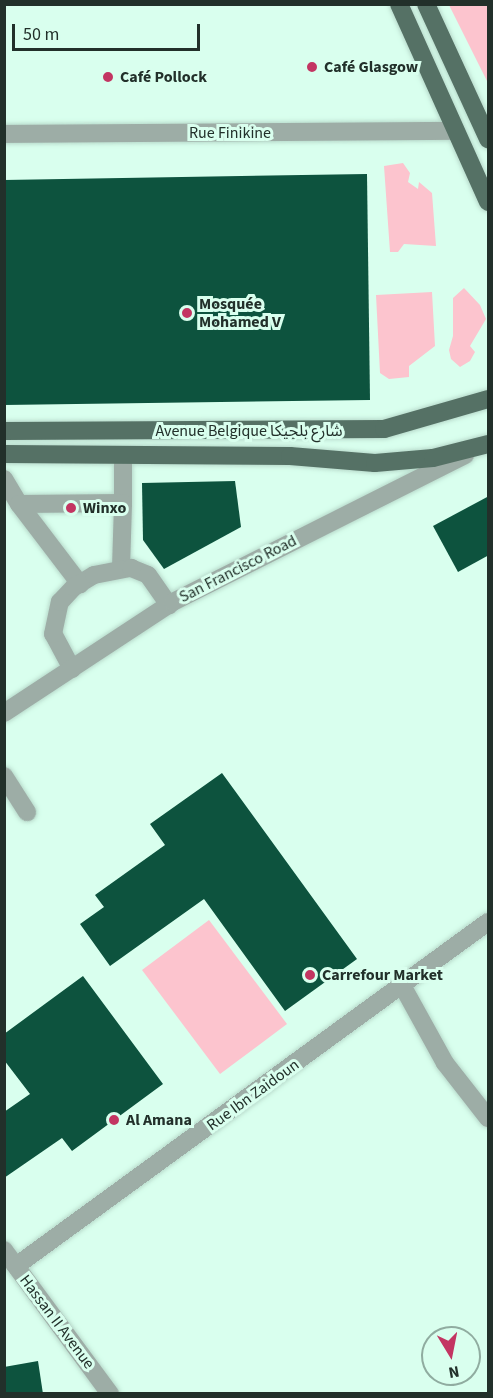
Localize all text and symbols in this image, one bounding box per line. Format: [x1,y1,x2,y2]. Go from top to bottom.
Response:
scale bar [15,12,202,50]
text: 50 m [23,22,59,47]
place label: Café Glasgow [324,57,418,77]
marker: Café Glasgow [305,60,319,74]
place label: Café Pollock [120,67,207,87]
marker: Café Pollock [101,70,115,84]
street label: Rue Finikine [189,123,271,143]
place label: Mosquée Mohamed V [199,294,281,332]
marker: Mosquée Mohamed V [180,306,194,320]
street label: Avenue Belgique شارع بلجيكا [155,421,343,441]
place label: Winxo [83,498,126,518]
marker: Winxo [64,501,78,515]
street label: San Francisco Road [176,531,300,607]
place label: Carrefour Market [322,965,443,985]
marker: Carrefour Market [303,968,317,982]
street label: Rue Ibn Zaidoun [203,1055,303,1135]
place label: Al Amana [126,1110,192,1130]
marker: Al Amana [107,1113,121,1127]
street label: Hassan II Avenue [15,1271,99,1373]
north arrow [421,1326,481,1386]
text: N [447,1360,461,1384]

